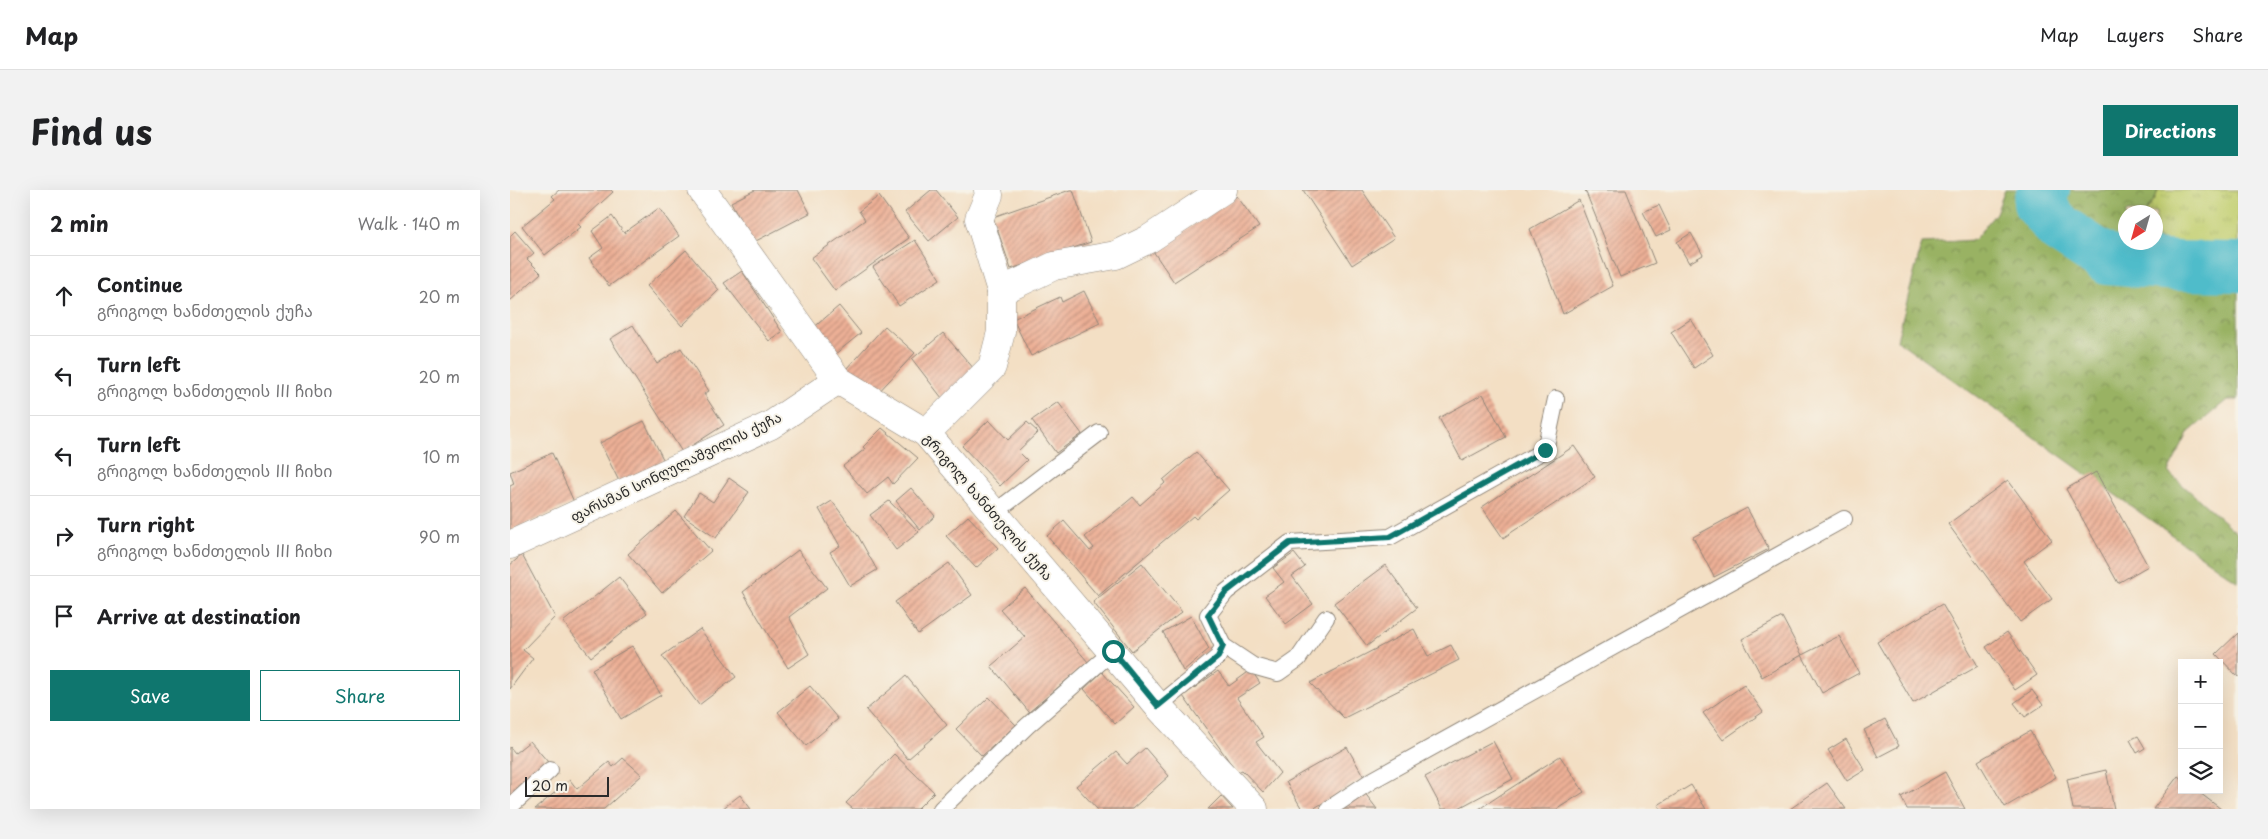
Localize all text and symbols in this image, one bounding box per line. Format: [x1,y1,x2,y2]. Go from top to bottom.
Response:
text: Map [25,17,78,53]
text: Map [2040,21,2079,48]
text: Layers [2107,21,2164,48]
text: Share [2192,21,2243,48]
text: Find us [30,104,152,157]
button: Directions [2103,105,2238,156]
north arrow [2118,205,2163,250]
text: 2 min [50,207,109,239]
text: Walk · 140 m [358,211,460,235]
text: Continue [97,270,183,298]
icon: ahead [50,282,78,310]
text: 20 m [419,284,460,308]
text: გრიგოლ ხანძთელის ქუჩა [97,298,313,322]
text: Turn left [97,350,181,378]
icon: left [50,362,78,390]
text: 20 m [419,364,460,388]
text: გრიგოლ ხანძთელის III ჩიხი [97,378,332,402]
street label: ფარსმან სონღულაშვილის ქუჩა [567,406,785,527]
street label: გრიგოლ ხანძთელის ქუჩა [919,429,1058,585]
text: Turn left [97,430,181,458]
route end [1534,439,1557,462]
icon: left [50,442,78,470]
text: 10 m [423,444,460,468]
text: გრიგოლ ხანძთელის III ჩიხი [97,458,332,482]
text: Turn right [97,510,195,538]
icon: right [50,522,78,550]
text: 90 m [419,524,460,548]
text: გრიგოლ ხანძთელის III ჩიხი [97,538,332,562]
icon: arrive [50,602,78,630]
text: Arrive at destination [97,602,301,630]
route start [1102,640,1125,663]
map controls [2178,659,2223,794]
button: + [2178,659,2223,704]
button: Save [50,670,250,721]
button: Share [260,670,460,721]
button: − [2178,704,2223,749]
button: layers [2178,749,2223,794]
scale bar [525,774,609,797]
text: 20 m [532,775,568,796]

